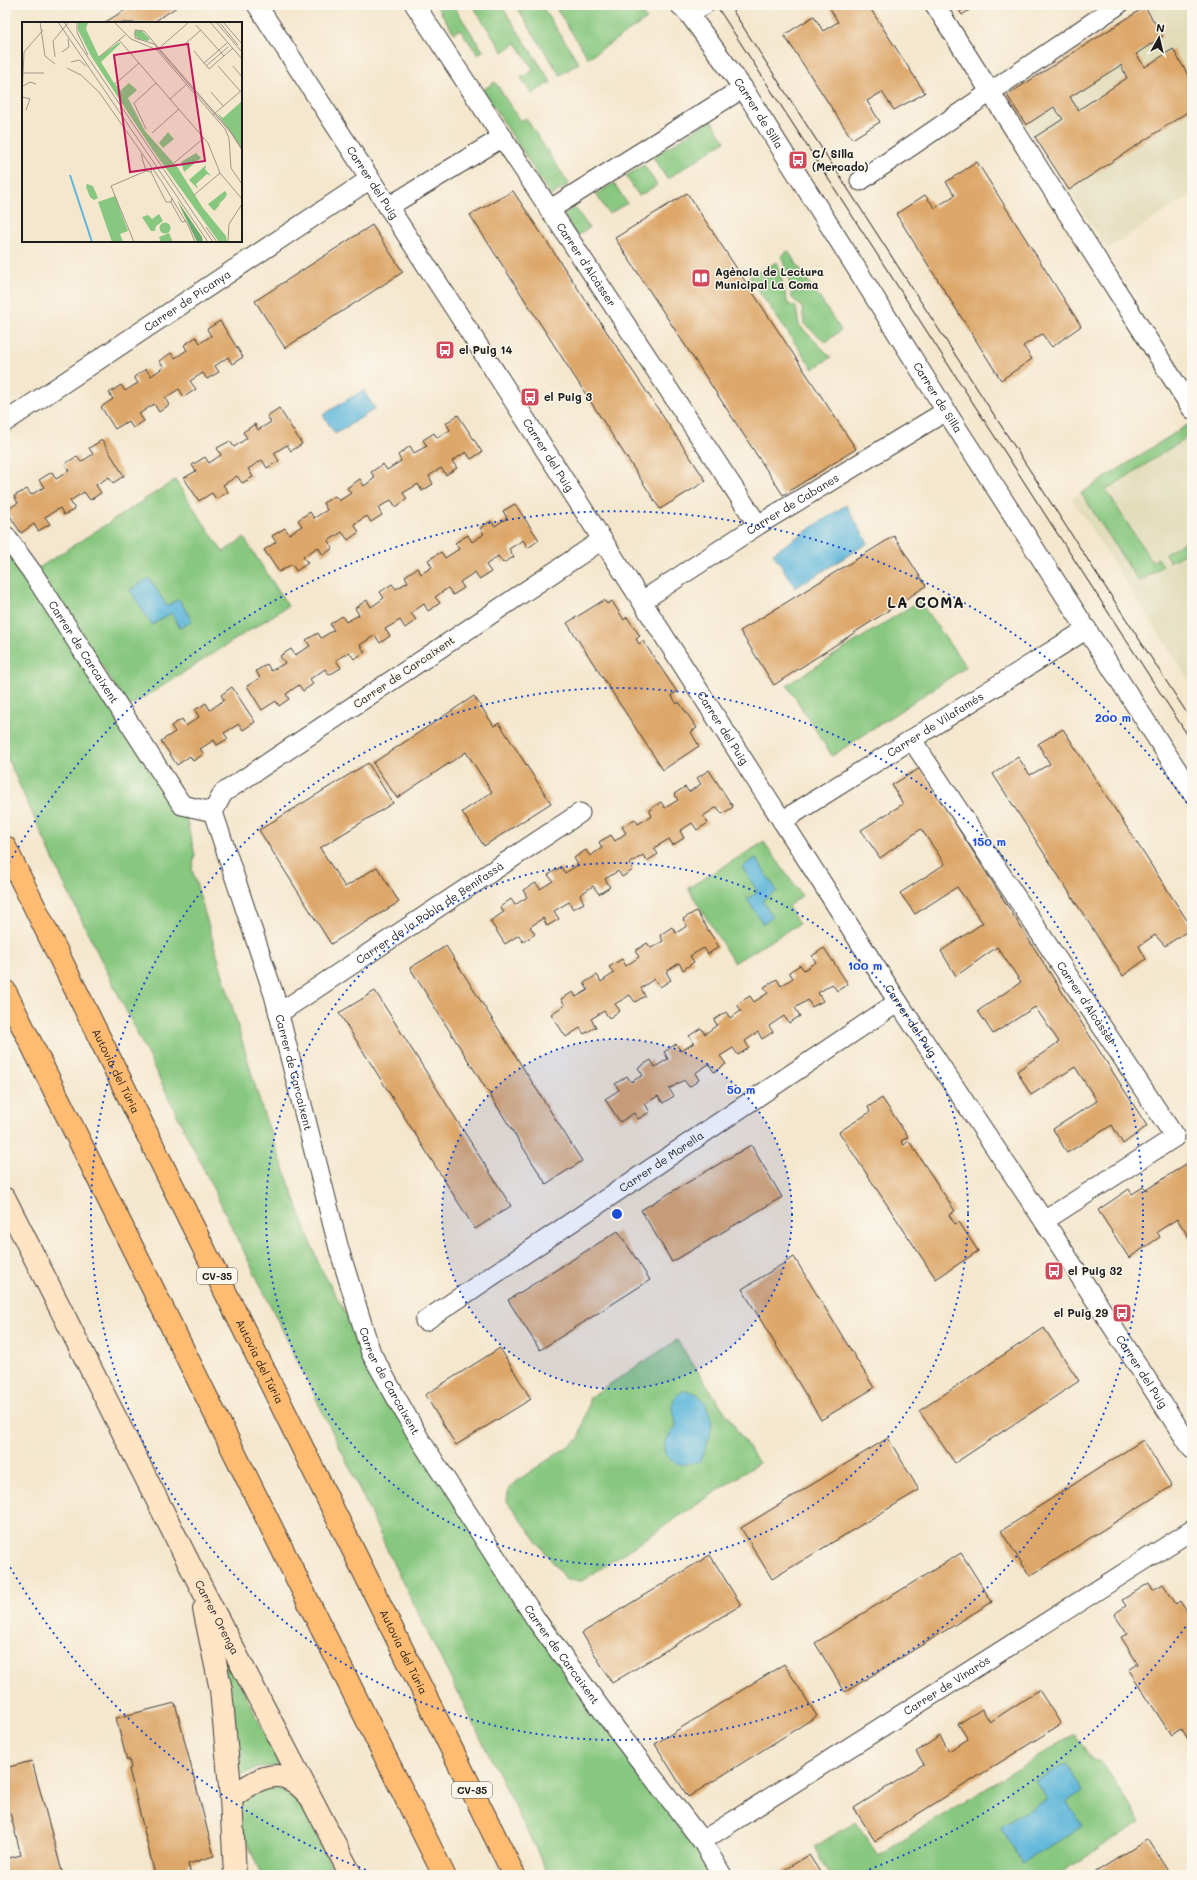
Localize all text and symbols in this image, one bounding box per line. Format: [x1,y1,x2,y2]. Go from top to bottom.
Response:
north arrow [1139,18,1179,58]
text: N [1155,20,1166,36]
inset map [22,22,242,242]
street label: Carrer de Silla [731,75,787,151]
street label: Carrer del Puig [344,143,402,222]
place label: C/ Silla (Mercado) [812,146,868,174]
bus stop icon: C/ Silla (Mercado) [787,149,809,171]
street label: Carrer d'Alcàsser [553,219,620,309]
place label: Agència de Lectura Municipal La Coma [715,264,824,292]
street label: Carrer de Picanya [141,266,233,334]
library icon: Agència de Lectura Municipal La Coma [690,267,712,289]
bus stop icon: el Puig 14 [434,339,456,361]
place label: el Puig 14 [459,342,512,357]
street label: Carrer de Silla [910,359,966,436]
bus stop icon: el Puig 3 [519,386,541,408]
place label: el Puig 3 [544,389,593,404]
street label: Carrer del Puig [520,415,578,494]
street label: Carrer de Cabanes [743,470,841,538]
district label: LA COMA [887,592,965,612]
street label: Carrer de Carcaixent [45,598,123,706]
street label: Carrer de Carcaixent [350,632,457,711]
street label: Carrer del Puig [694,688,752,767]
street label: Carrer de Vilafamés [884,688,986,760]
text: 200 m [1095,709,1131,725]
text: 150 m [972,833,1006,849]
street label: Carrer de la Pobla de Benifassà [353,858,507,967]
text: 100 m [848,957,882,973]
street label: Carrer d'Alcàsser [1054,958,1120,1048]
street label: Carrer del Puig [882,981,941,1060]
street label: Carrer de Carcaixent [272,1013,316,1132]
street label: Autovia del Túria [89,1026,144,1116]
text: 50 m [727,1081,755,1097]
street label: Carrer de Morella [616,1127,706,1195]
centre of rings [610,1207,624,1221]
bus stop icon: el Puig 32 [1043,1260,1065,1282]
place label: el Puig 32 [1068,1263,1122,1278]
road number: CV-35 [197,1268,237,1284]
bus stop icon: el Puig 29 [1111,1302,1133,1324]
place label: el Puig 29 [1054,1305,1108,1320]
street label: Autovia del Túria [233,1316,287,1406]
street label: Carrer de Carcaixent [356,1325,424,1437]
street label: Carrer del Puig [1113,1332,1171,1411]
street label: Carrer Orenga [192,1577,243,1657]
street label: Carrer de Carcaixent [521,1601,603,1707]
street label: Autovia del Túria [377,1607,431,1697]
street label: Carrer de Vinaròs [900,1652,993,1718]
road number: CV-35 [452,1782,492,1798]

